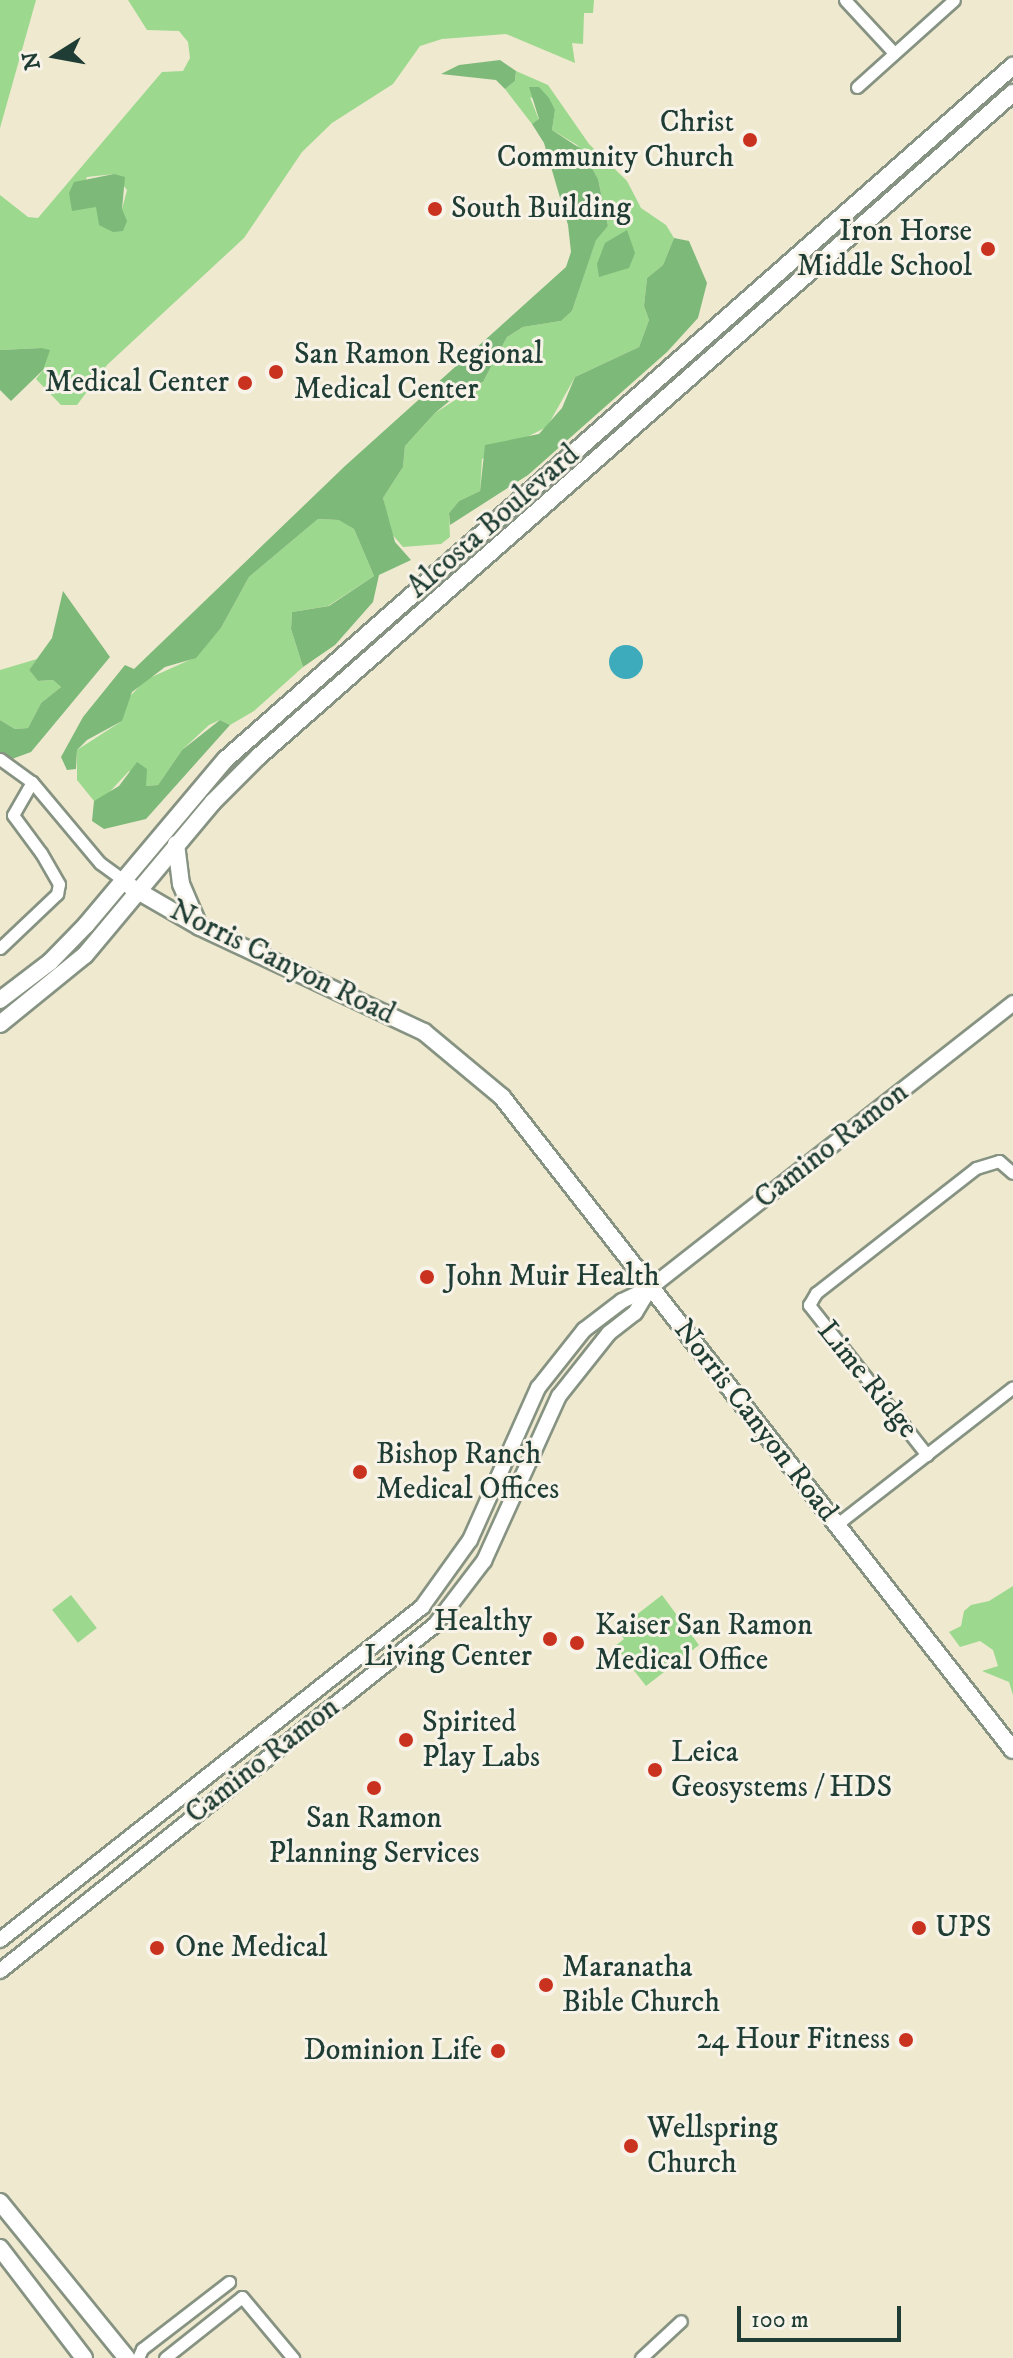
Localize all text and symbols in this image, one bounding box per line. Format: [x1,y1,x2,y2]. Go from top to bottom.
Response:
north arrow [16,16,96,96]
text: N [17,49,47,72]
place label: Christ Community Church [497,105,734,176]
marker: Christ Community Church [741,131,759,149]
place label: South Building [451,191,631,227]
marker: South Building [426,200,444,218]
place label: Iron Horse Middle School [797,214,972,284]
marker: Iron Horse Middle School [979,240,997,258]
place label: San Ramon Regional Medical Center [294,337,543,408]
marker: San Ramon Regional Medical Center [265,361,287,383]
place label: Medical Center [45,365,229,401]
marker: Medical Center [236,374,254,392]
street label: Alcosta Boulevard [401,438,587,606]
street label: Norris Canyon Road [164,893,400,1033]
street label: Camino Ramon [748,1075,916,1217]
place label: John Muir Health [445,1259,660,1295]
marker: John Muir Health [416,1266,438,1288]
street label: Norris Canyon Road [665,1313,845,1529]
street label: Lime Ridge [809,1314,925,1446]
place label: Bishop Ranch Medical Offices [376,1437,559,1508]
marker: Bishop Ranch Medical Offices [351,1463,369,1481]
place label: Healthy Living Center [364,1604,532,1674]
place label: Kaiser San Ramon Medical Office [595,1608,813,1678]
marker: Healthy Living Center [539,1628,561,1650]
marker: Kaiser San Ramon Medical Office [566,1632,588,1654]
street label: Camino Ramon [179,1690,347,1832]
place label: Spirited Play Labs [422,1705,540,1776]
marker: Spirited Play Labs [397,1731,415,1749]
place label: Leica Geosystems / HDS [671,1735,892,1806]
marker: Leica Geosystems / HDS [646,1761,664,1779]
marker: San Ramon Planning Services [365,1779,383,1797]
place label: San Ramon Planning Services [269,1801,479,1872]
place label: UPS [935,1910,991,1946]
marker: UPS [910,1919,928,1937]
place label: One Medical [175,1930,327,1966]
marker: One Medical [146,1937,168,1959]
place label: Maranatha Bible Church [562,1950,720,2020]
marker: Maranatha Bible Church [537,1976,555,1994]
place label: 24 Hour Fitness [697,2022,890,2058]
marker: 24 Hour Fitness [897,2031,915,2049]
place label: Dominion Life [303,2033,482,2069]
marker: Dominion Life [489,2042,507,2060]
place label: Wellspring Church [647,2111,778,2182]
marker: Wellspring Church [622,2137,640,2155]
scale bar [741,2290,905,2340]
text: 100 m [751,2305,809,2335]

